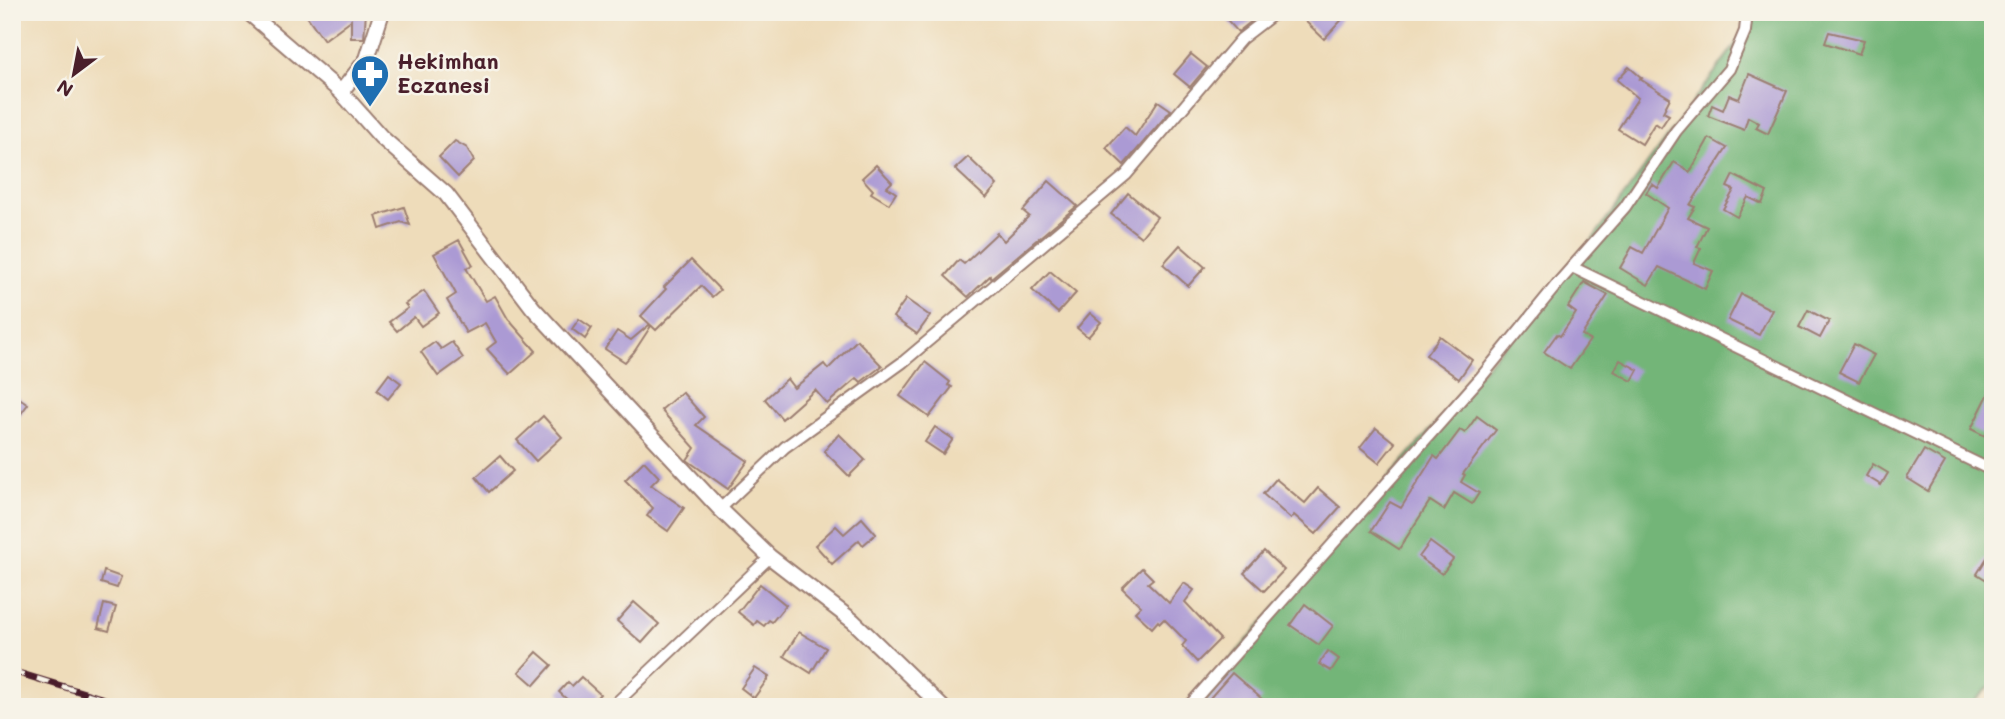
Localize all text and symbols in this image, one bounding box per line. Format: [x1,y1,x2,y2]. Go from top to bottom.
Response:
north arrow [38,38,108,108]
place label: Hekimhan Eczanesi [397,47,499,98]
pharmacy icon: Hekimhan Eczanesi [349,53,391,108]
text: N [52,74,77,103]

